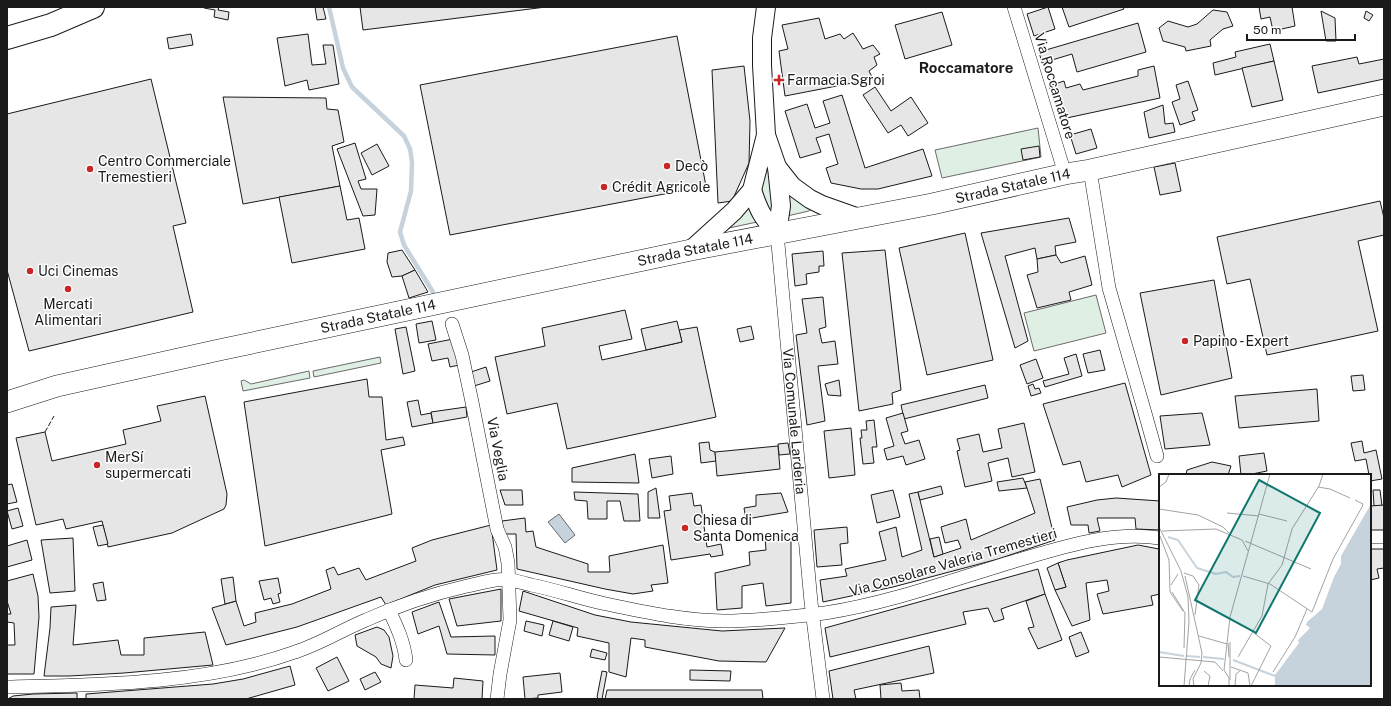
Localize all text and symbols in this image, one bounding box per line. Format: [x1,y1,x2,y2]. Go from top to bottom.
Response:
scale bar [1247,16,1355,42]
text: 50 m [1253,23,1281,37]
street label: Via Roccamatore [1031,31,1079,141]
district label: Roccamatore [919,59,1013,76]
place label: Farmacia Sgroi [787,72,885,88]
marker: Farmacia Sgroi [774,75,784,85]
place label: Centro Commerciale Tremestieri [98,153,231,185]
place label: Decò [675,158,708,174]
marker: Decò [662,161,672,171]
marker: Centro Commerciale Tremestieri [85,164,95,174]
street label: Strada Statale 114 [954,165,1072,207]
place label: Crédit Agricole [612,179,710,195]
marker: Crédit Agricole [599,182,609,192]
street label: Strada Statale 114 [636,230,754,269]
place label: Uci Cinemas [38,263,118,279]
marker: Uci Cinemas [25,266,35,276]
marker: Mercati Alimentari [63,284,73,294]
place label: Mercati Alimentari [34,296,102,328]
street label: Strada Statale 114 [319,296,437,336]
place label: Papino - Expert [1193,333,1289,349]
marker: Papino - Expert [1180,336,1190,346]
street label: Via Comunale Larderia [780,347,809,495]
street label: Via Veglia [484,416,512,482]
place label: MerSí supermercati [105,449,191,481]
marker: MerSí supermercati [92,460,102,470]
inset map [1159,474,1371,686]
place label: Chiesa di Santa Domenica [693,512,799,544]
marker: Chiesa di Santa Domenica [680,523,690,533]
street label: Via Consolare Valeria Tremestieri [847,525,1059,599]

